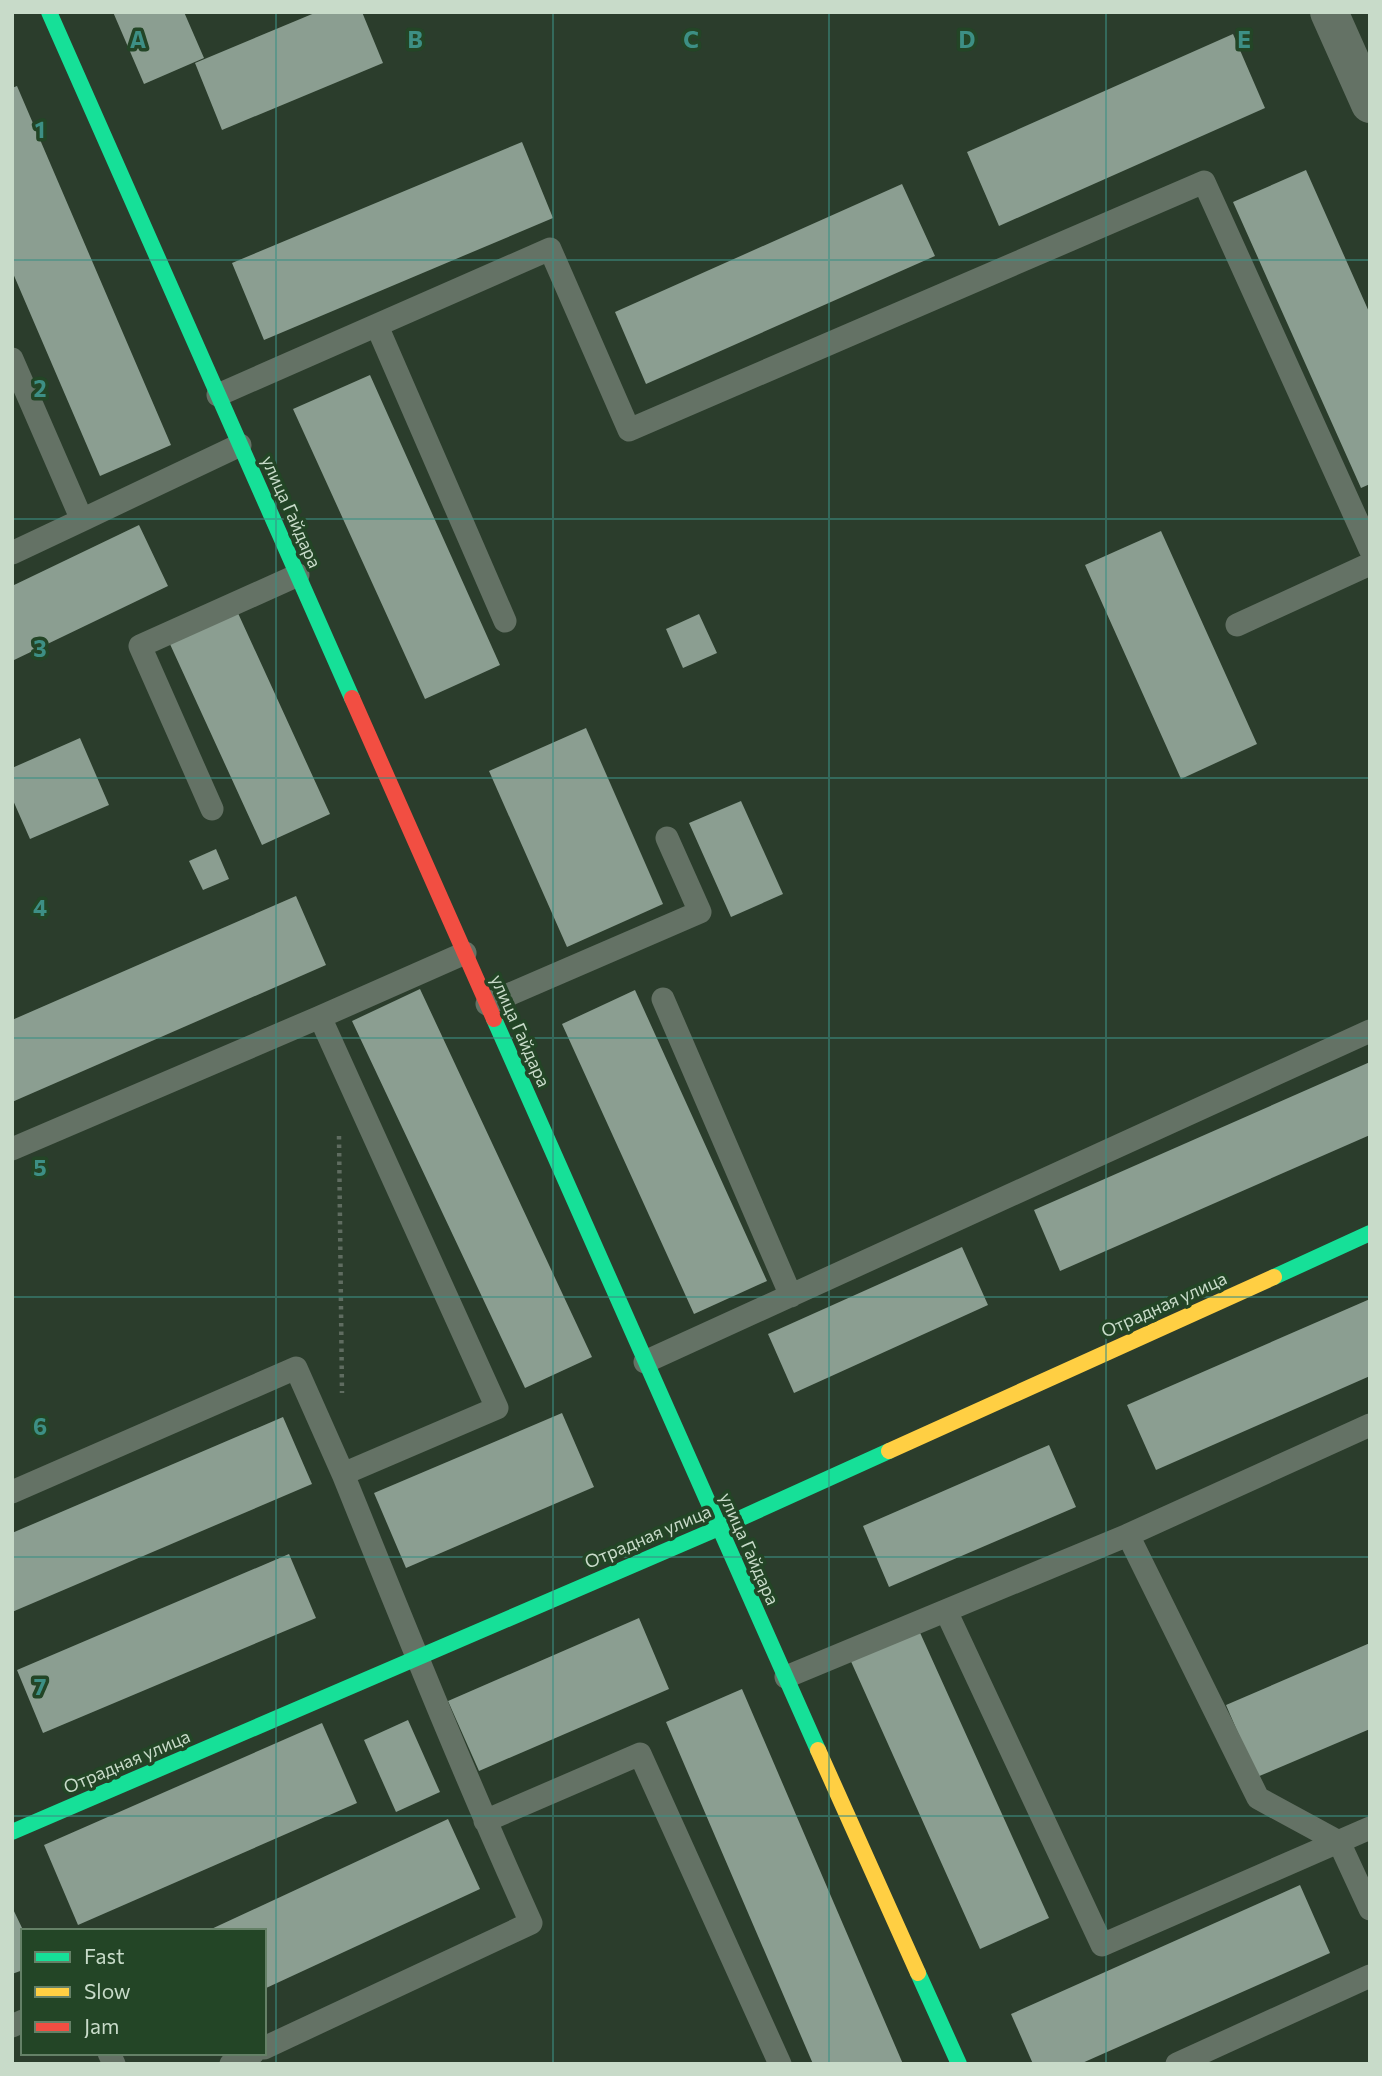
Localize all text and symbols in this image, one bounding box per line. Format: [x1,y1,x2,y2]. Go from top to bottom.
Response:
text: A [130,25,147,53]
text: B [407,25,423,53]
text: C [683,25,699,53]
text: D [959,25,976,53]
text: E [1237,25,1251,53]
text: 1 [35,115,45,143]
text: 2 [33,374,47,402]
street label: улица Гайдара [257,452,327,571]
text: 3 [33,634,47,662]
text: 4 [33,893,47,921]
street label: улица Гайдара [486,971,556,1090]
text: 5 [33,1153,47,1181]
street label: Отрадная улица [1097,1267,1230,1342]
text: 6 [33,1412,47,1440]
street label: улица Гайдара [715,1489,785,1608]
street label: Отрадная улица [581,1500,714,1573]
text: 7 [34,1672,46,1700]
street label: Отрадная улица [60,1725,193,1798]
legend [21,1929,266,2055]
text: Fast [84,1943,125,1968]
text: Slow [84,1978,131,2003]
text: Jam [84,2013,119,2038]

